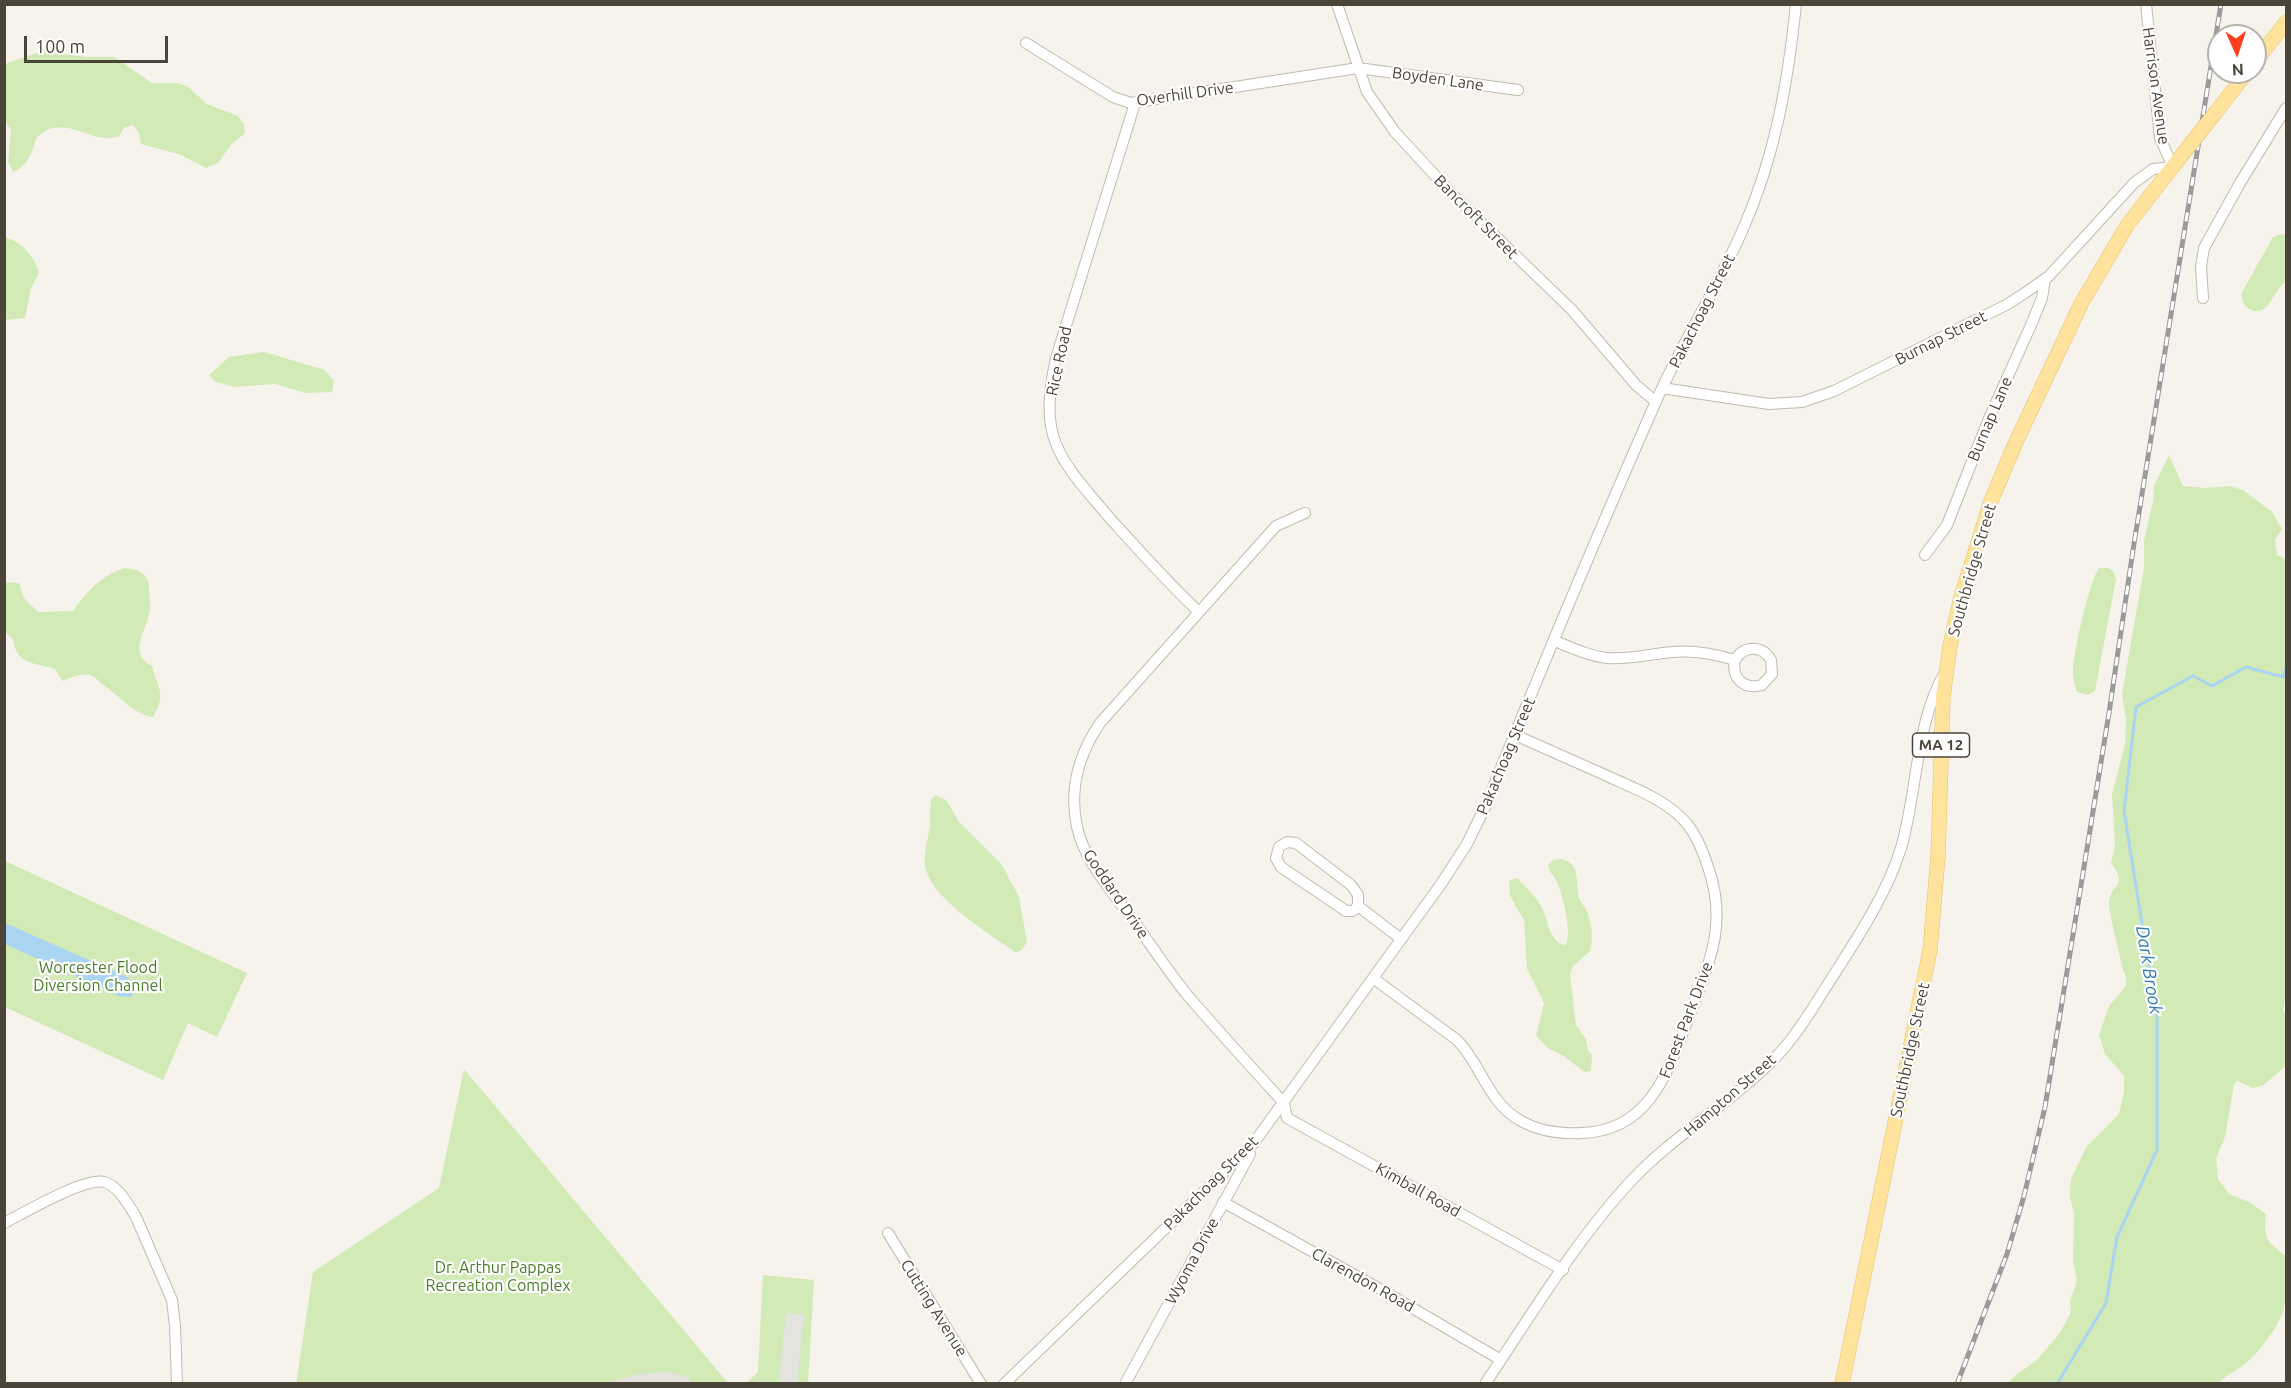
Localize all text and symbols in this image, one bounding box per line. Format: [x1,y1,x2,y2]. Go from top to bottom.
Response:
scale bar [27,24,171,62]
north arrow [2207,24,2267,84]
street label: Harrison Avenue [2138,26,2174,146]
text: 100 m [35,36,85,56]
text: N [2231,61,2244,79]
street label: Boyden Lane [1391,63,1485,95]
street label: Overhill Drive [1135,78,1235,110]
street label: Bancroft Street [1430,171,1522,263]
street label: Pakachoag Street [1665,251,1739,371]
street label: Burnap Street [1892,307,1990,369]
street label: Rice Road [1042,324,1076,398]
street label: Burnap Lane [1964,374,2016,464]
street label: Southbridge Street [1944,501,2000,639]
street label: Pakachoag Street [1473,694,1539,818]
road number: MA 12 [1912,733,1970,757]
street label: Goddard Drive [1079,846,1153,942]
water label: Dark Brook [2131,924,2167,1016]
park label: Worcester Flood Diversion Channel [33,958,163,996]
street label: Forest Park Drive [1655,959,1717,1081]
street label: Southbridge Street [1886,981,1934,1119]
street label: Hampton Street [1680,1050,1780,1140]
street label: Pakachoag Street [1160,1132,1262,1234]
street label: Kimball Road [1372,1159,1464,1221]
street label: Wyoma Drive [1161,1214,1223,1308]
street label: Clarendon Road [1308,1244,1418,1316]
street label: Cutting Avenue [896,1256,972,1360]
park label: Dr. Arthur Pappas Recreation Complex [425,1258,571,1296]

